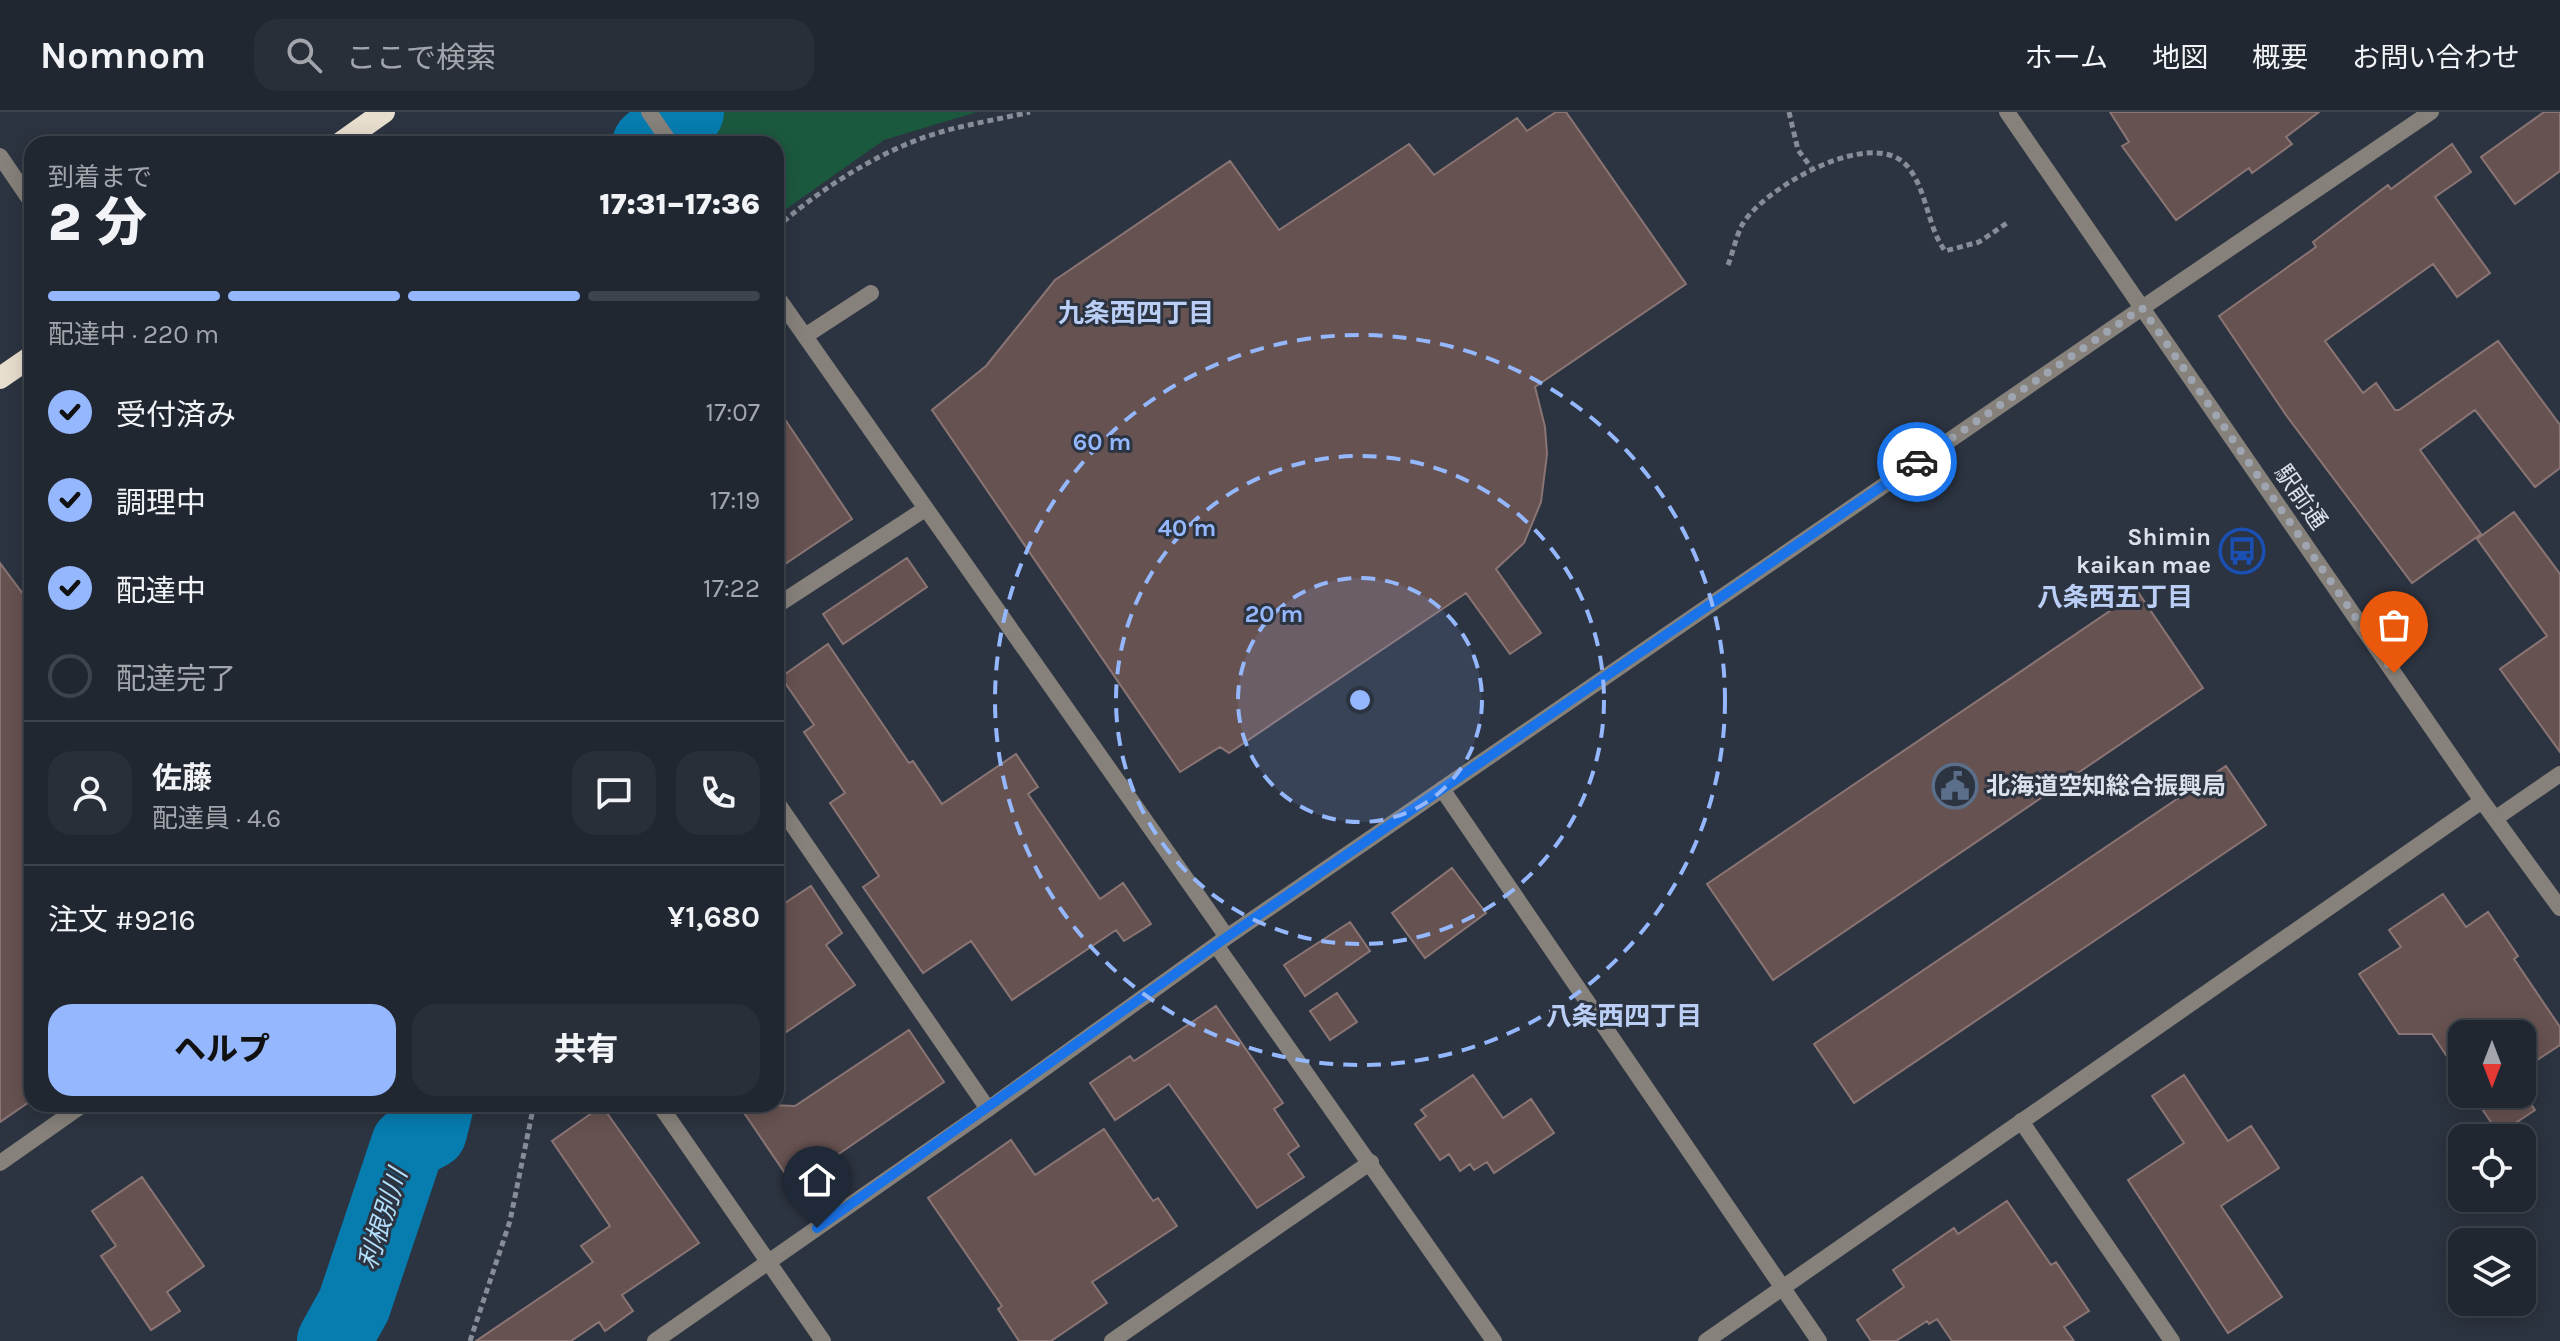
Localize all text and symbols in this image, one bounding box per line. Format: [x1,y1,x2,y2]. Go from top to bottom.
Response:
search box [254,19,814,91]
text: Nomnom [40,33,206,78]
icon: search [282,33,326,77]
text: ここで検索 [346,40,496,76]
text: ホーム [2025,41,2108,74]
text: 地図 [2152,41,2208,74]
text: 概要 [2252,41,2308,74]
text: お問い合わせ [2352,41,2520,74]
text: 到着まで [48,162,152,193]
text: 17:31–17:36 [599,186,760,222]
text: 2 分 [48,192,147,253]
district label: 九条西四丁目 [1058,298,1214,329]
text: 配達中 · 220 m [48,319,219,350]
icon: check [48,390,92,434]
text: 受付済み [116,397,236,433]
text: 17:07 [706,397,760,428]
courier [1877,422,1957,502]
text: 60 m [1073,428,1131,456]
icon: car [1895,440,1939,484]
street label: 駅前通 [2269,459,2333,535]
icon: check [48,478,92,522]
text: 調理中 [116,485,206,521]
text: 17:19 [710,485,760,516]
text: 40 m [1158,514,1216,542]
place label: Shimin kaikan mae [2076,523,2211,579]
bus stop icon: Shimin kaikan mae [2218,527,2266,575]
icon: check [48,566,92,610]
text: 配達中 [116,573,206,609]
text: 17:22 [703,573,760,604]
district label: 八条西五丁目 [2037,582,2193,613]
pin [2360,591,2428,673]
text: 20 m [1245,600,1303,628]
icon: bag [2372,603,2416,647]
text: 配達完了 [116,661,236,697]
centre of rings [1346,686,1374,714]
button: person [48,751,132,835]
button: chat [572,751,656,835]
button: phone [676,751,760,835]
text: 佐藤 [152,760,212,796]
public building icon: 北海道空知総合振興局 [1931,762,1979,810]
place label: 北海道空知総合振興局 [1986,772,2226,800]
text: 配達員 · 4.6 [152,803,281,834]
text: ¥1,680 [668,899,760,935]
text: 注文 #9216 [48,902,196,938]
district label: 八条西四丁目 [1546,1001,1702,1032]
button: ヘルプ [48,1004,396,1096]
button: 共有 [412,1004,760,1096]
north arrow [2448,1020,2536,1108]
map controls [2448,1020,2536,1316]
button: locate [2448,1124,2536,1212]
pin [783,1146,851,1228]
icon: home [795,1158,839,1202]
water label: 利根別川 [352,1162,415,1273]
button: layers [2448,1228,2536,1316]

